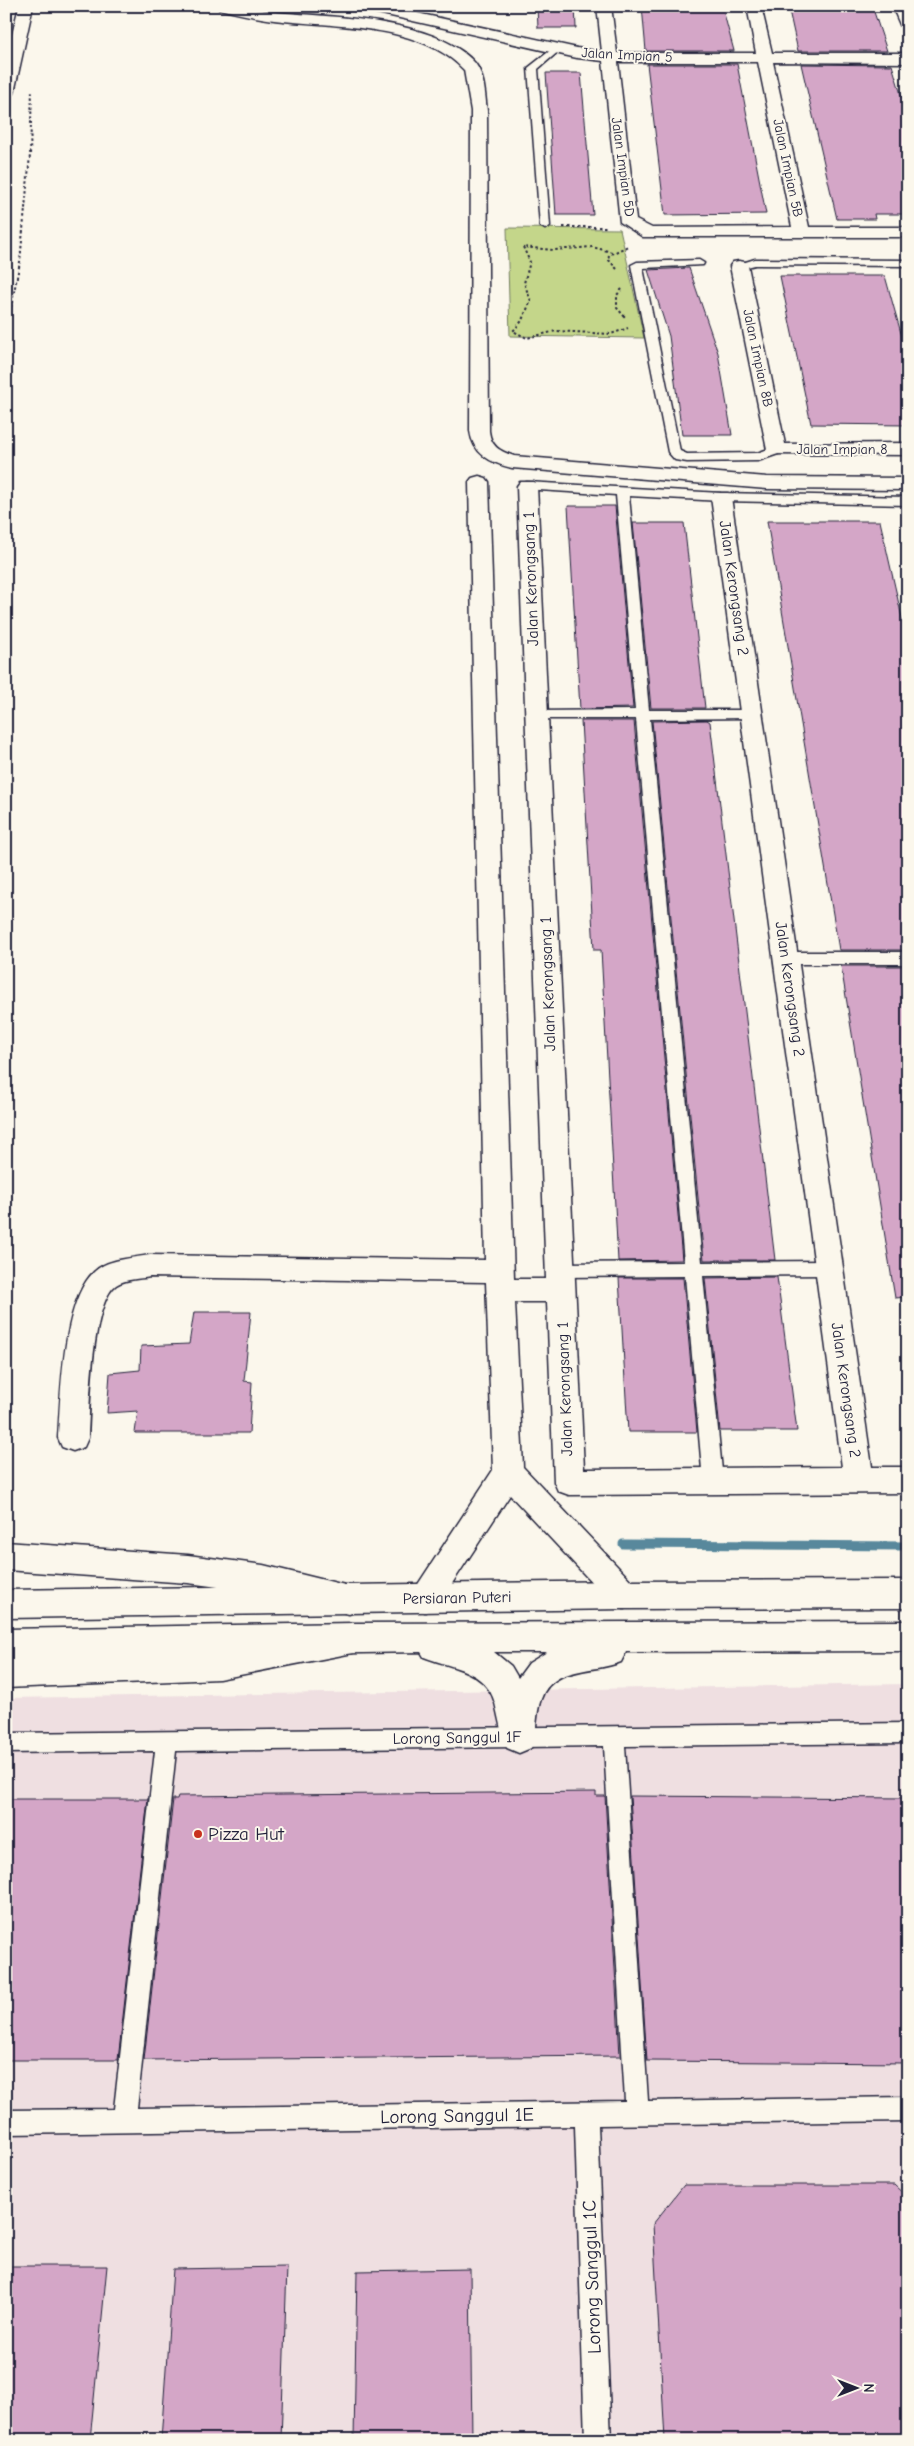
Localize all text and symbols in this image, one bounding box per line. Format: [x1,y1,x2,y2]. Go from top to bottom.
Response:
street label: Jalan Impian 5 [581,44,673,66]
street label: Jalan Impian 5D [608,116,638,218]
street label: Jalan Impian 5B [769,117,807,219]
street label: Jalan Impian 8B [739,308,777,409]
street label: Jalan Impian 8 [797,441,887,458]
street label: Jalan Kerongsang 1 [520,512,542,646]
street label: Jalan Kerongsang 2 [716,519,752,657]
street label: Jalan Kerongsang 1 [537,917,559,1051]
street label: Jalan Kerongsang 2 [772,920,808,1058]
street label: Jalan Kerongsang 2 [828,1321,864,1459]
street label: Jalan Kerongsang 1 [554,1322,576,1456]
street label: Persiaran Puteri [402,1588,512,1608]
street label: Lorong Sanggul 1F [392,1728,522,1748]
place label: Pizza Hut [208,1823,285,1845]
marker: Pizza Hut [192,1828,204,1840]
street label: Lorong Sanggul 1E [380,2104,534,2128]
street label: Lorong Sanggul 1C [578,2199,606,2354]
north arrow [832,2364,882,2414]
text: N [860,2383,877,2393]

